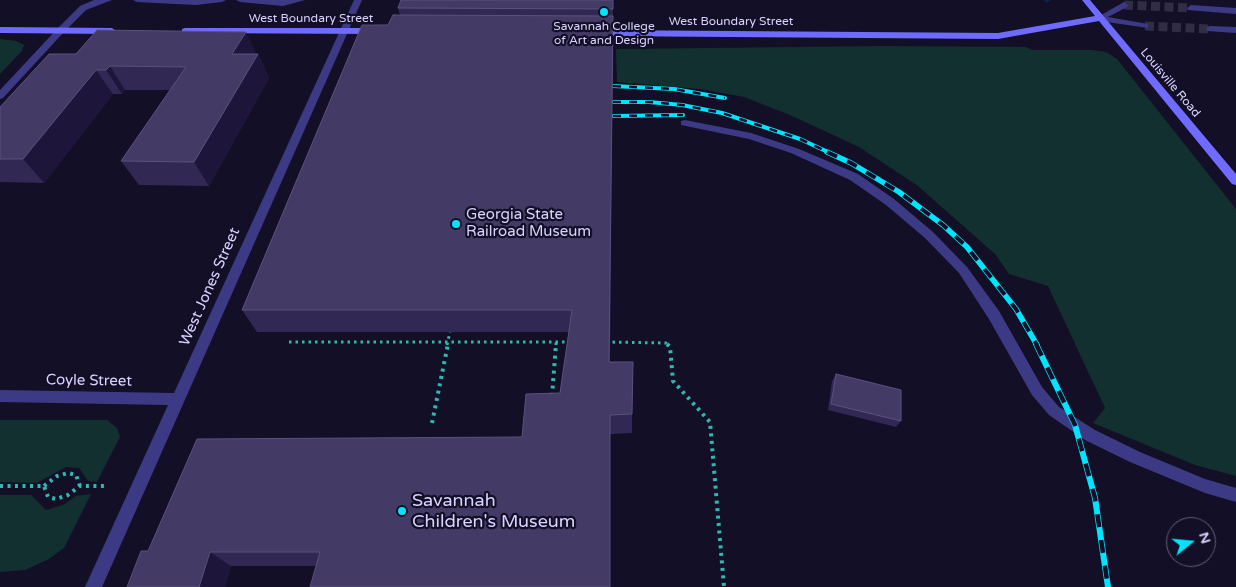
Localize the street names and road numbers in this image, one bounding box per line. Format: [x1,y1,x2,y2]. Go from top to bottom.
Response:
street label: West Boundary Street [249,12,373,26]
street label: West Boundary Street [669,15,793,29]
street label: Louisville Road [1137,46,1203,120]
street label: West Jones Street [176,225,244,349]
street label: Coyle Street [46,371,132,391]

